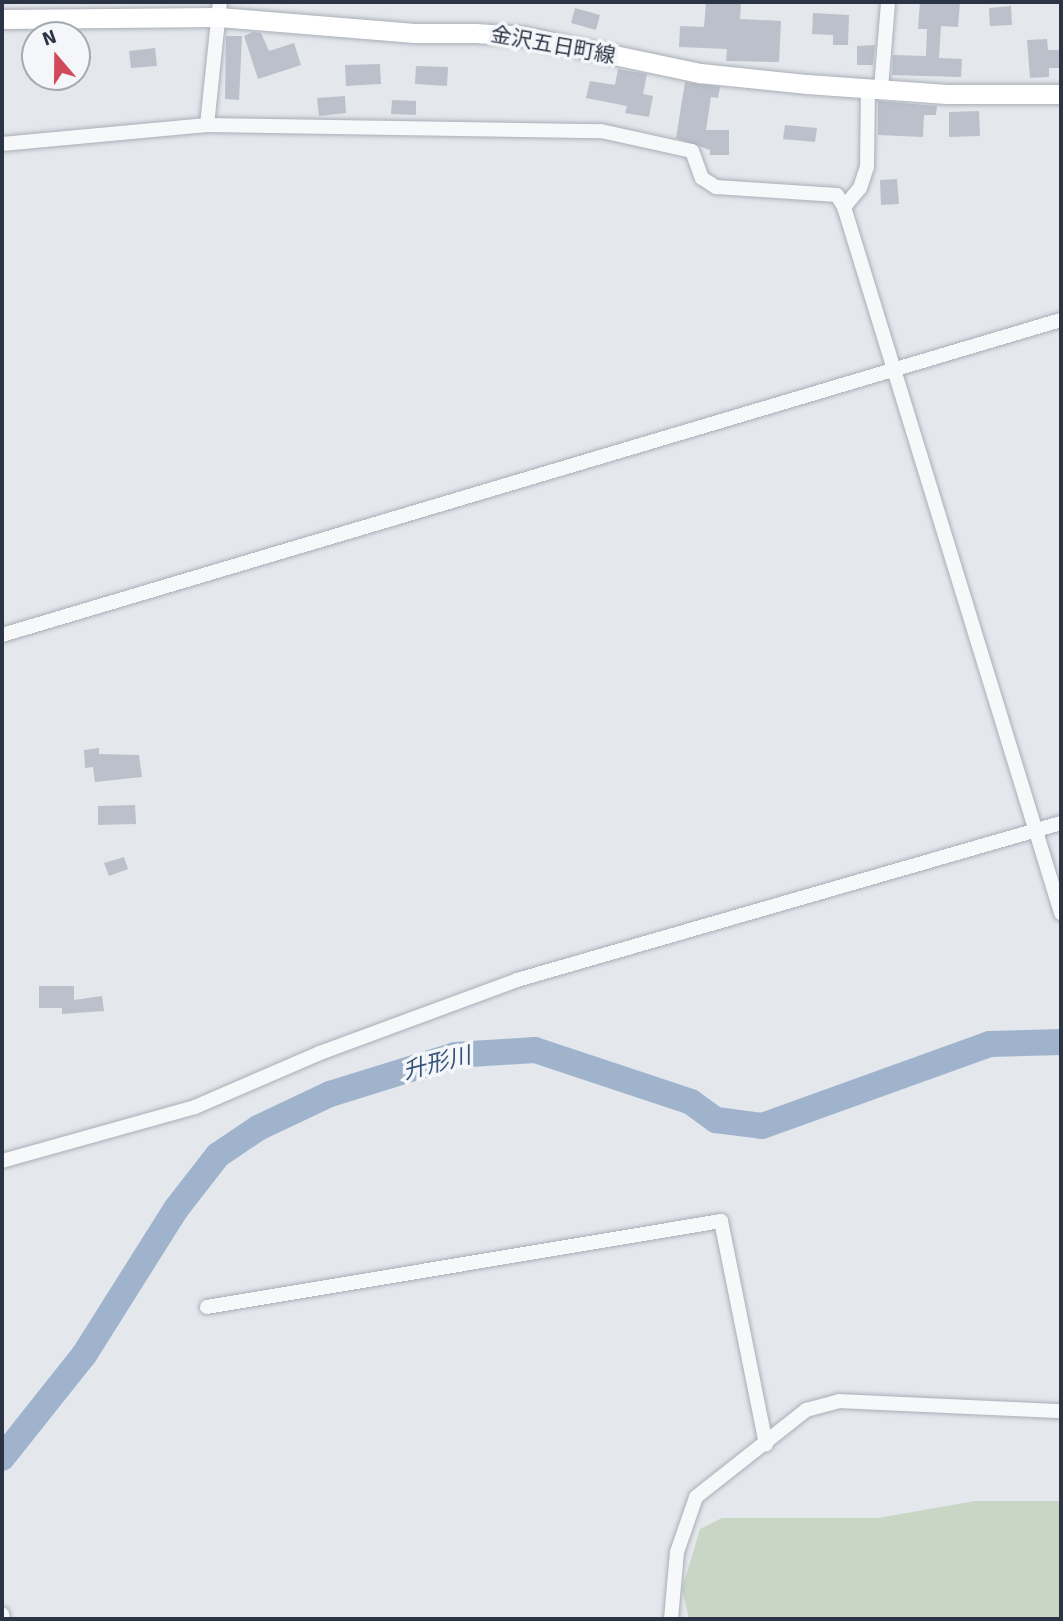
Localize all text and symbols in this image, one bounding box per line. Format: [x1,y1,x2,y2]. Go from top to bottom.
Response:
north arrow [21,21,91,91]
street label: 金沢五日町線 [489,22,617,68]
text: N [39,25,60,52]
water label: 升形川 [400,1042,474,1086]

